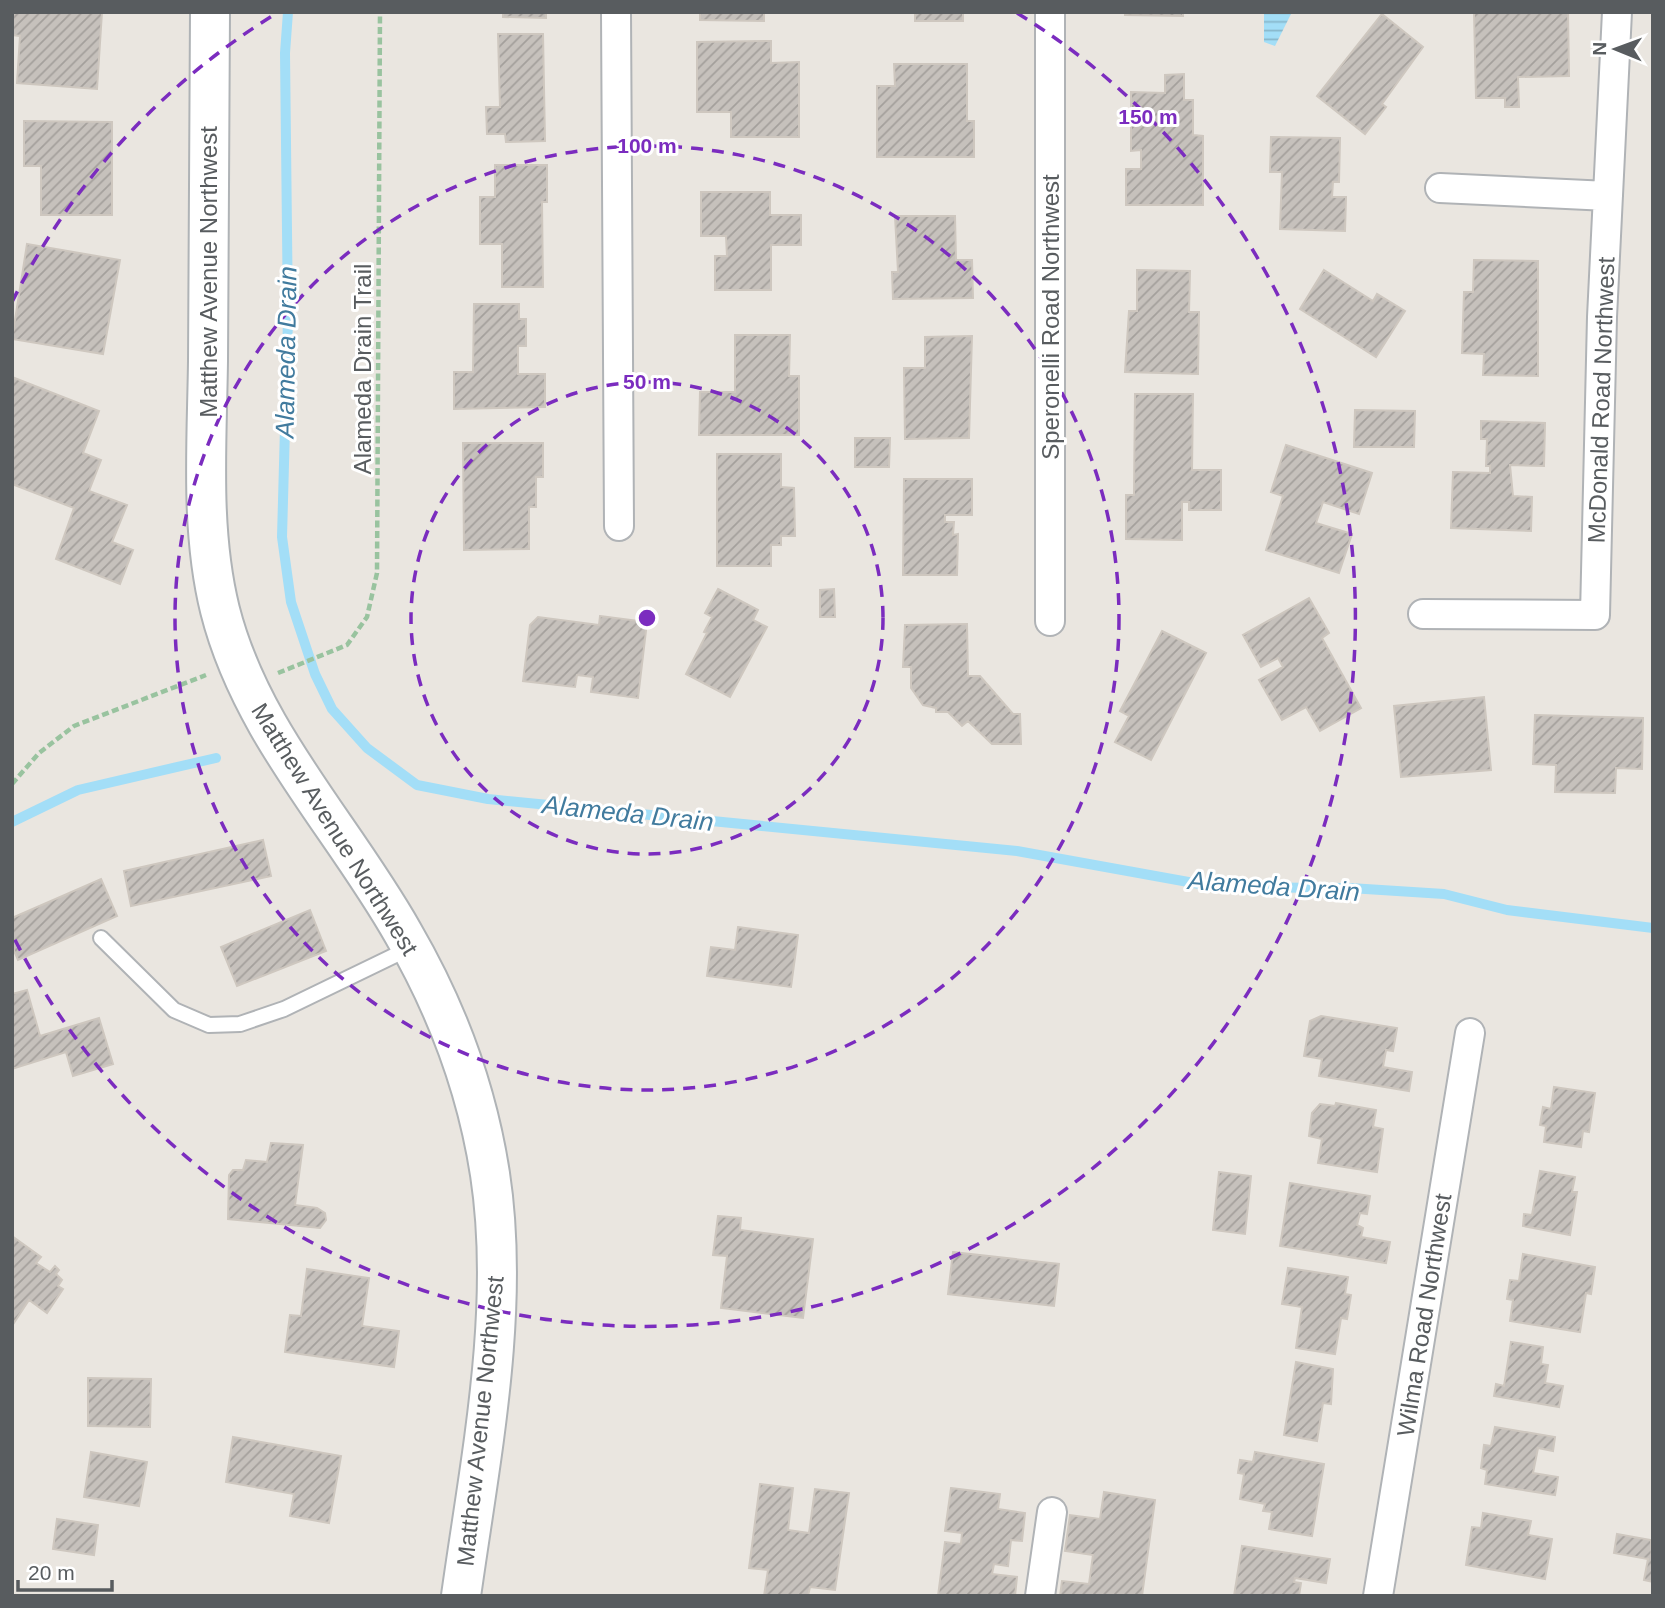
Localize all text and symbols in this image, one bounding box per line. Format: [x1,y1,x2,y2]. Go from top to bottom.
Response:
north arrow [1581,14,1651,84]
text: N [1589,42,1610,56]
text: 150 m [1118,105,1178,128]
street label: Matthew Avenue Northwest [195,126,222,418]
text: 100 m [617,134,677,157]
street label: Speronelli Road Northwest [1037,174,1064,460]
street label: McDonald Road Northwest [1583,256,1620,544]
street label: Alameda Drain Trail [349,264,376,474]
water label: Alameda Drain [269,266,302,440]
text: 50 m [623,370,671,393]
centre of rings [635,606,659,630]
street label: Matthew Avenue Northwest [246,698,424,960]
water label: Alameda Drain [539,789,715,837]
water label: Alameda Drain [1185,865,1361,907]
street label: Wilma Road Northwest [1391,1191,1457,1438]
street label: Matthew Avenue Northwest [451,1274,509,1567]
scale bar [18,1548,112,1592]
text: 20 m [28,1561,75,1584]

